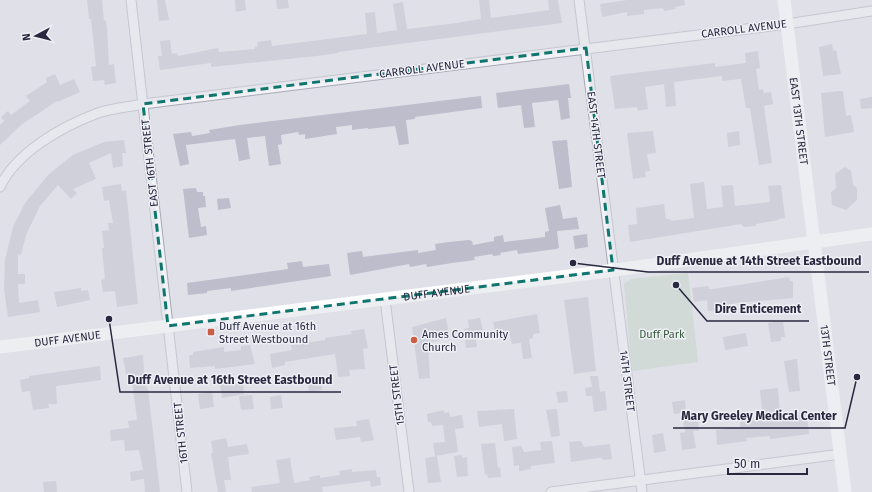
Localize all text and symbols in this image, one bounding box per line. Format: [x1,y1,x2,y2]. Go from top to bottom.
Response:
north arrow [16,16,56,56]
street label: CARROLL AVENUE [701,17,788,41]
text: N [20,33,33,42]
street label: CARROLL AVENUE [379,57,466,81]
street label: EAST 13TH STREET [787,76,811,166]
street label: EAST 14TH STREET [584,90,608,180]
street label: EAST 16TH STREET [139,118,161,208]
callout: Duff Avenue at 14th Street Eastbound [648,248,869,272]
text: Duff Avenue at 14th Street Eastbound [657,254,861,268]
street label: DUFF AVENUE [403,282,471,303]
callout: Dire Enticement [707,297,809,321]
text: Dire Enticement [715,302,802,316]
place label: Duff Avenue at 16th Street Westbound [219,320,316,346]
street label: 13TH STREET [818,324,838,387]
marker: Duff Avenue at 16th Street Westbound [206,327,216,337]
street label: DUFF AVENUE [33,328,102,349]
place label: Ames Community Church [422,328,509,354]
park label: Duff Park [639,328,685,341]
marker: Ames Community Church [409,335,419,345]
street label: 14TH STREET [617,350,637,413]
street label: 15TH STREET [387,363,407,426]
callout: Duff Avenue at 16th Street Eastbound [120,368,341,392]
text: Duff Avenue at 16th Street Eastbound [128,373,332,387]
street label: 16TH STREET [171,401,191,464]
callout: Mary Greeley Medical Center [673,404,845,428]
text: Mary Greeley Medical Center [681,409,837,423]
scale bar [728,450,807,476]
text: 50 m [734,457,760,471]

